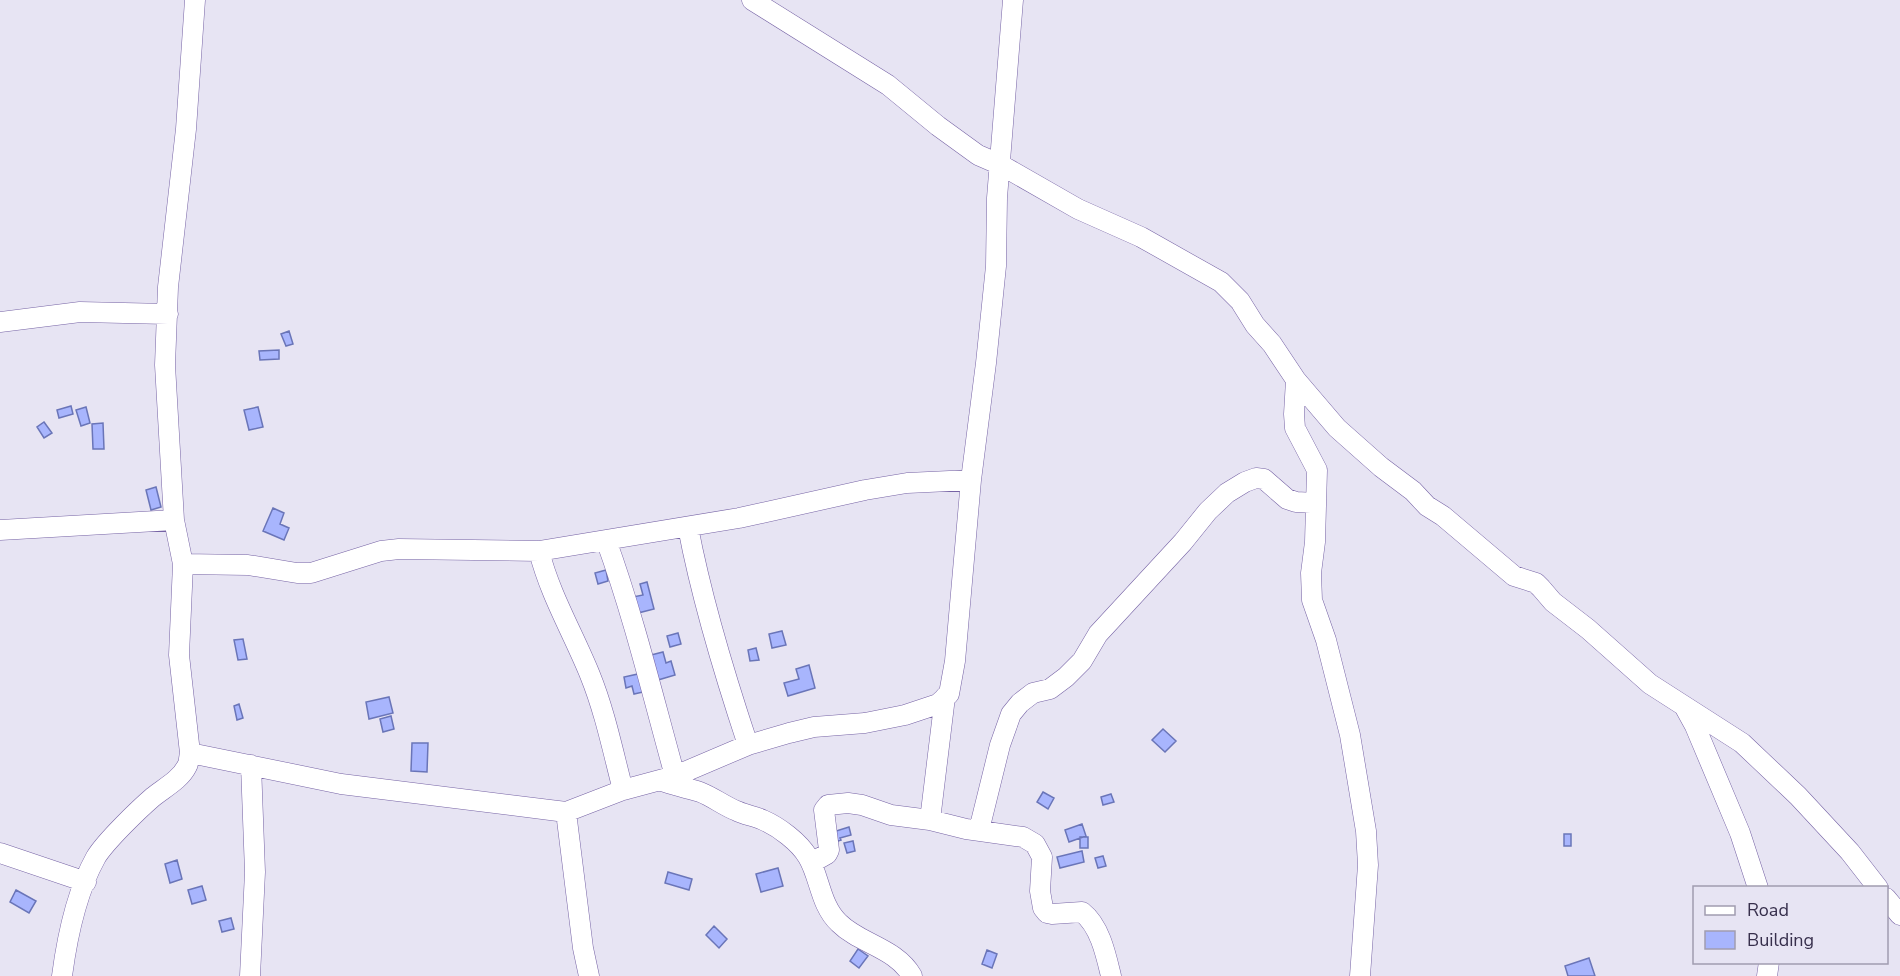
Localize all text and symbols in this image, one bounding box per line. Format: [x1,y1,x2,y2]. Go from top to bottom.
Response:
legend [1693,886,1888,964]
text: Road [1747,898,1789,922]
text: Building [1747,928,1814,952]

